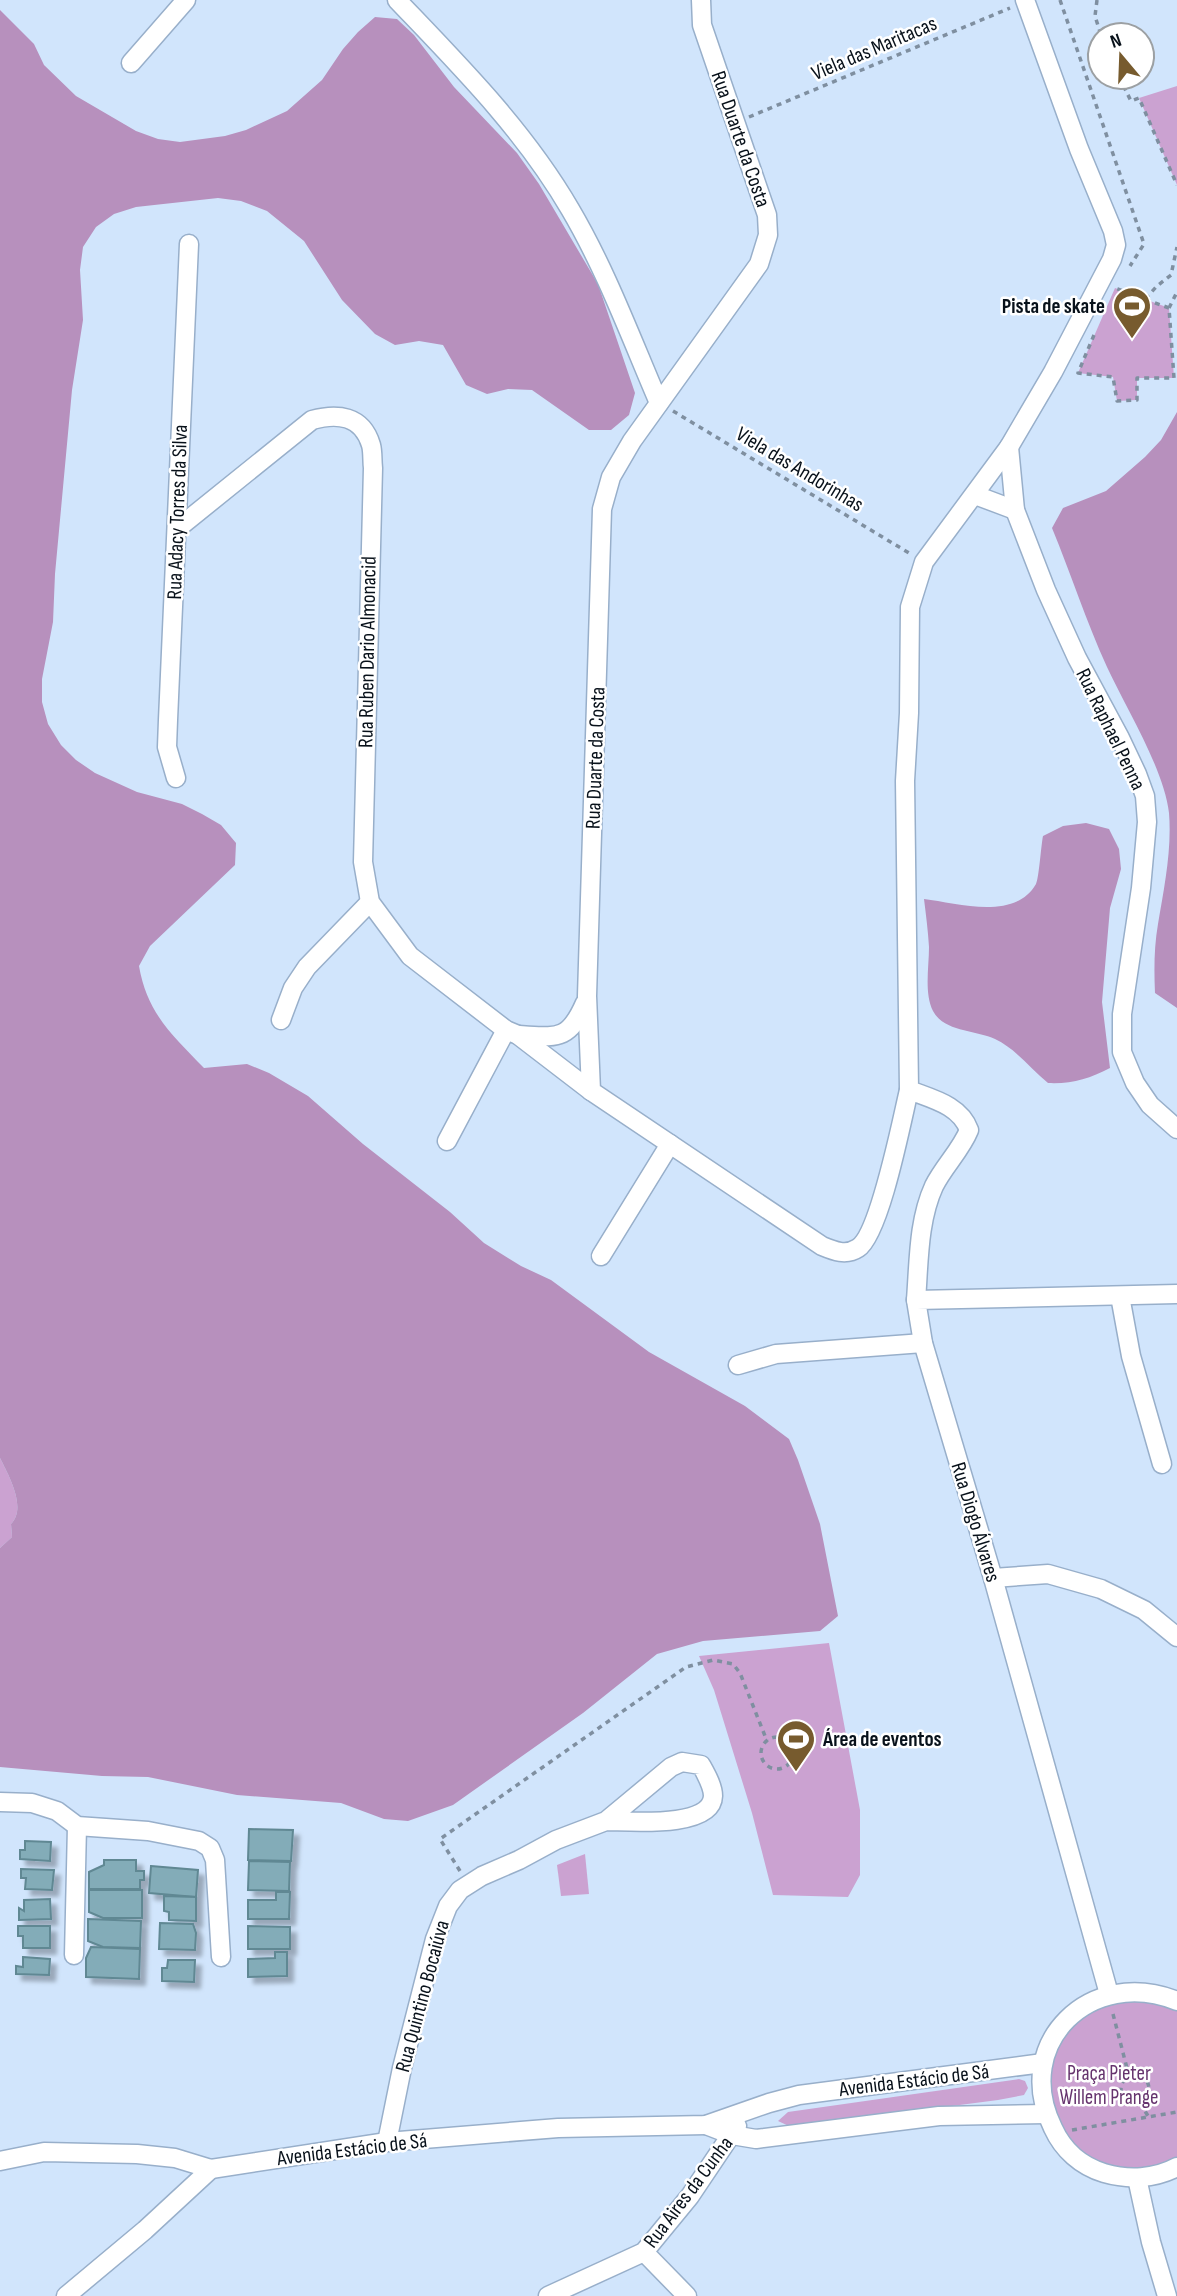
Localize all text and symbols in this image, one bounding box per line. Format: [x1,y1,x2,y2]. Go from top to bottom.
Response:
street label: Viela das Maritacas [808,11,941,86]
north arrow [1086,21,1156,91]
text: N [1107,29,1124,54]
street label: Rua Duarte da Costa [706,68,775,210]
sports icon: Pista de skate [1111,285,1153,340]
place label: Pista de skate [1002,294,1105,319]
street label: Viela das Andorinhas [731,422,868,517]
street label: Rua Adacy Torres da Silva [162,424,193,600]
street label: Rua Ruben Dario Almonacid [353,556,382,748]
street label: Rua Raphael Penna [1070,664,1151,794]
street label: Rua Duarte da Costa [581,687,610,830]
street label: Rua Diogo Álvares [945,1459,1006,1585]
sports icon: Área de eventos [775,1718,817,1773]
place label: Área de eventos [822,1727,942,1752]
street label: Rua Quintino Bocaiúva [390,1917,455,2075]
street label: Avenida Estácio de Sá [837,2059,990,2102]
park label: Praça Pieter Willem Prange [1059,2061,1159,2110]
street label: Avenida Estácio de Sá [275,2128,428,2171]
street label: Rua Aires da Cunha [638,2132,738,2253]

